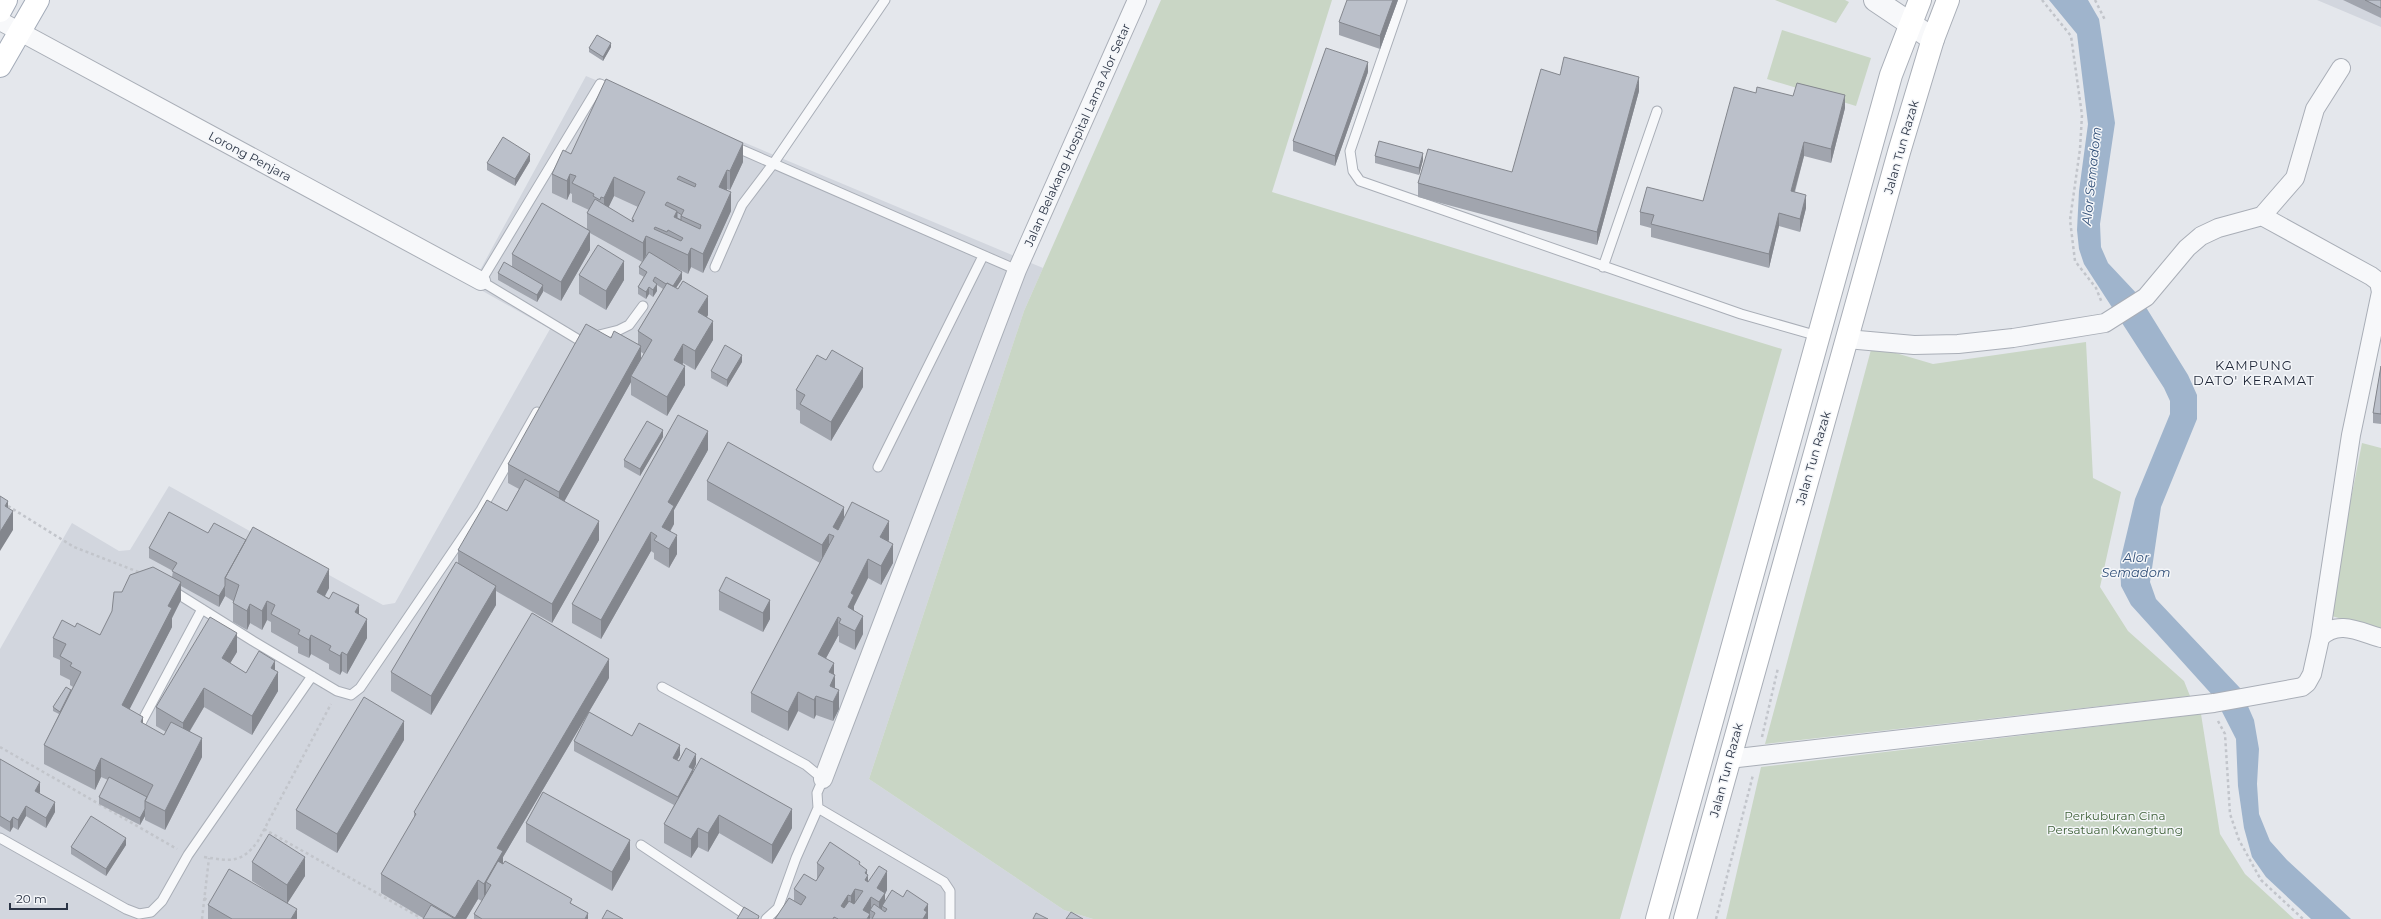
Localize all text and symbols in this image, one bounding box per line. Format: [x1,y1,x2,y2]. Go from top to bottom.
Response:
street label: Jalan Belakang Hospital Lama Alor Setar [1020,21,1133,250]
street label: Jalan Tun Razak [1880,98,1922,197]
water label: Alor Semadom [2078,126,2104,227]
street label: Lorong Penjara [206,128,294,184]
district label: KAMPUNG DATO' KERAMAT [2193,357,2315,388]
street label: Jalan Tun Razak [1792,409,1834,508]
water label: Alor Semadom [2101,549,2171,580]
street label: Jalan Tun Razak [1706,721,1746,820]
park label: Perkuburan Cina Persatuan Kwangtung [2047,808,2183,837]
scale bar [10,885,67,911]
text: 20 m [16,891,47,906]

